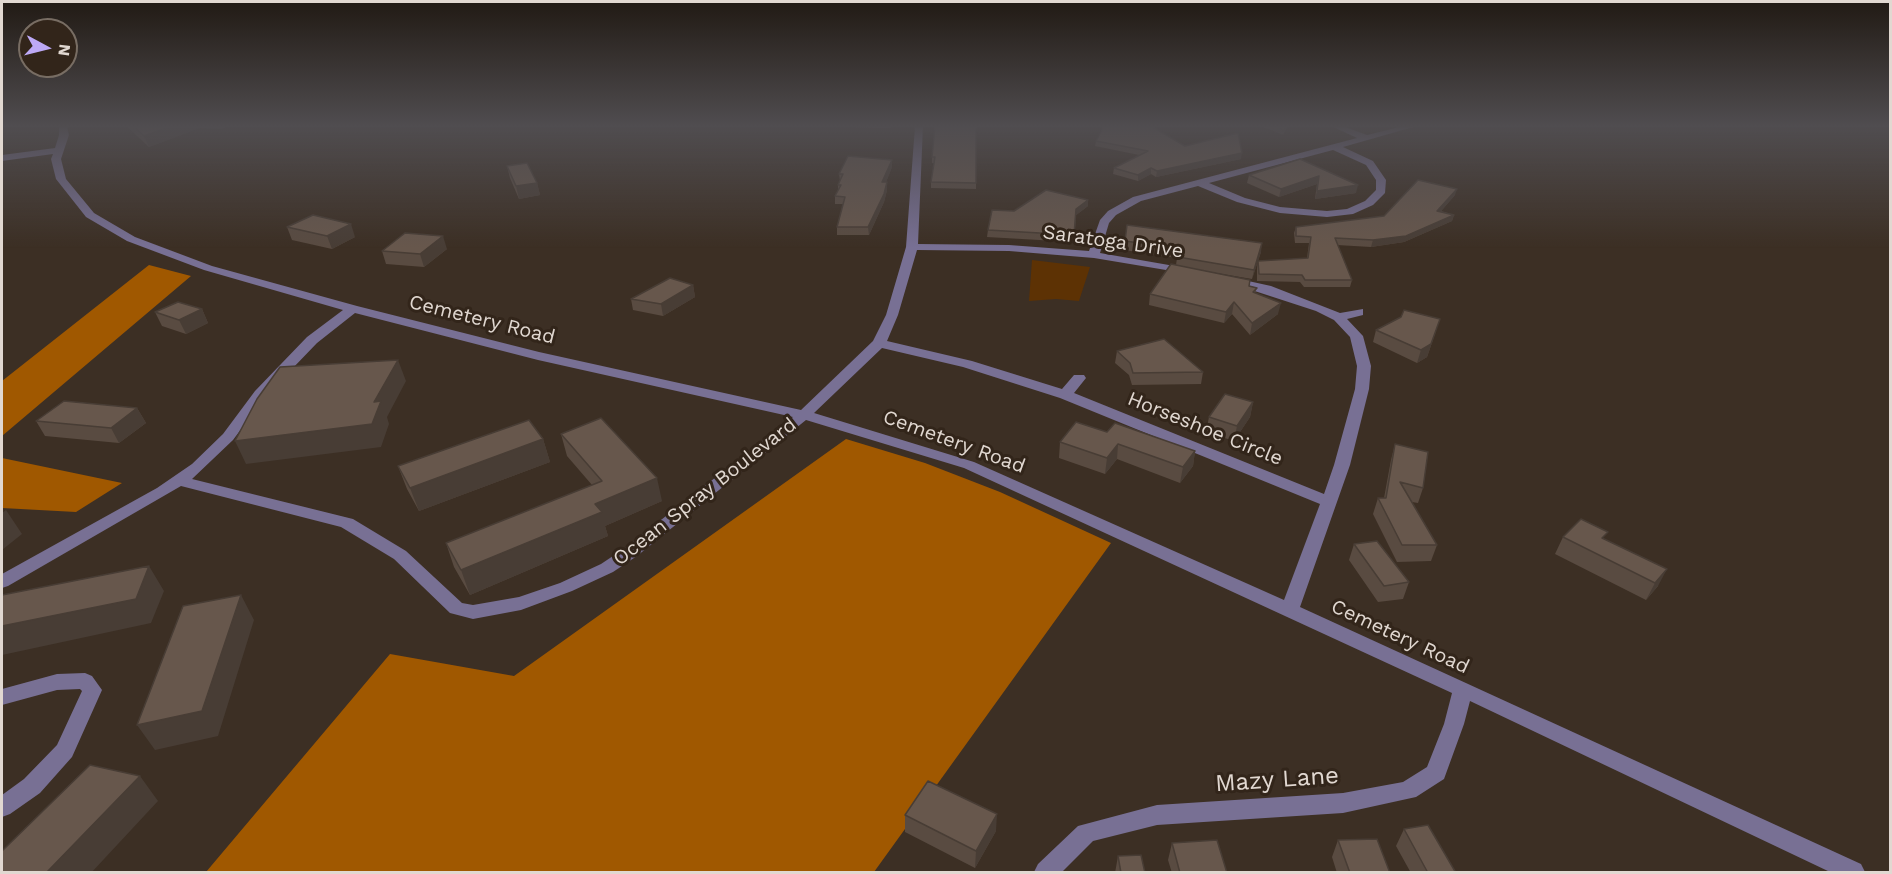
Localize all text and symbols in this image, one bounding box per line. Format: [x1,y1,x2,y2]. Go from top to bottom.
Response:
north arrow [18,18,78,78]
text: N [54,43,75,57]
street label: Saratoga Drive [1041,220,1185,264]
street label: Cemetery Road [407,290,557,350]
street label: Horseshoe Circle [1124,387,1286,471]
street label: Cemetery Road [880,405,1028,479]
street label: Ocean Spray Boulevard [609,413,801,571]
street label: Cemetery Road [1327,595,1473,679]
street label: Mazy Lane [1214,761,1340,799]

